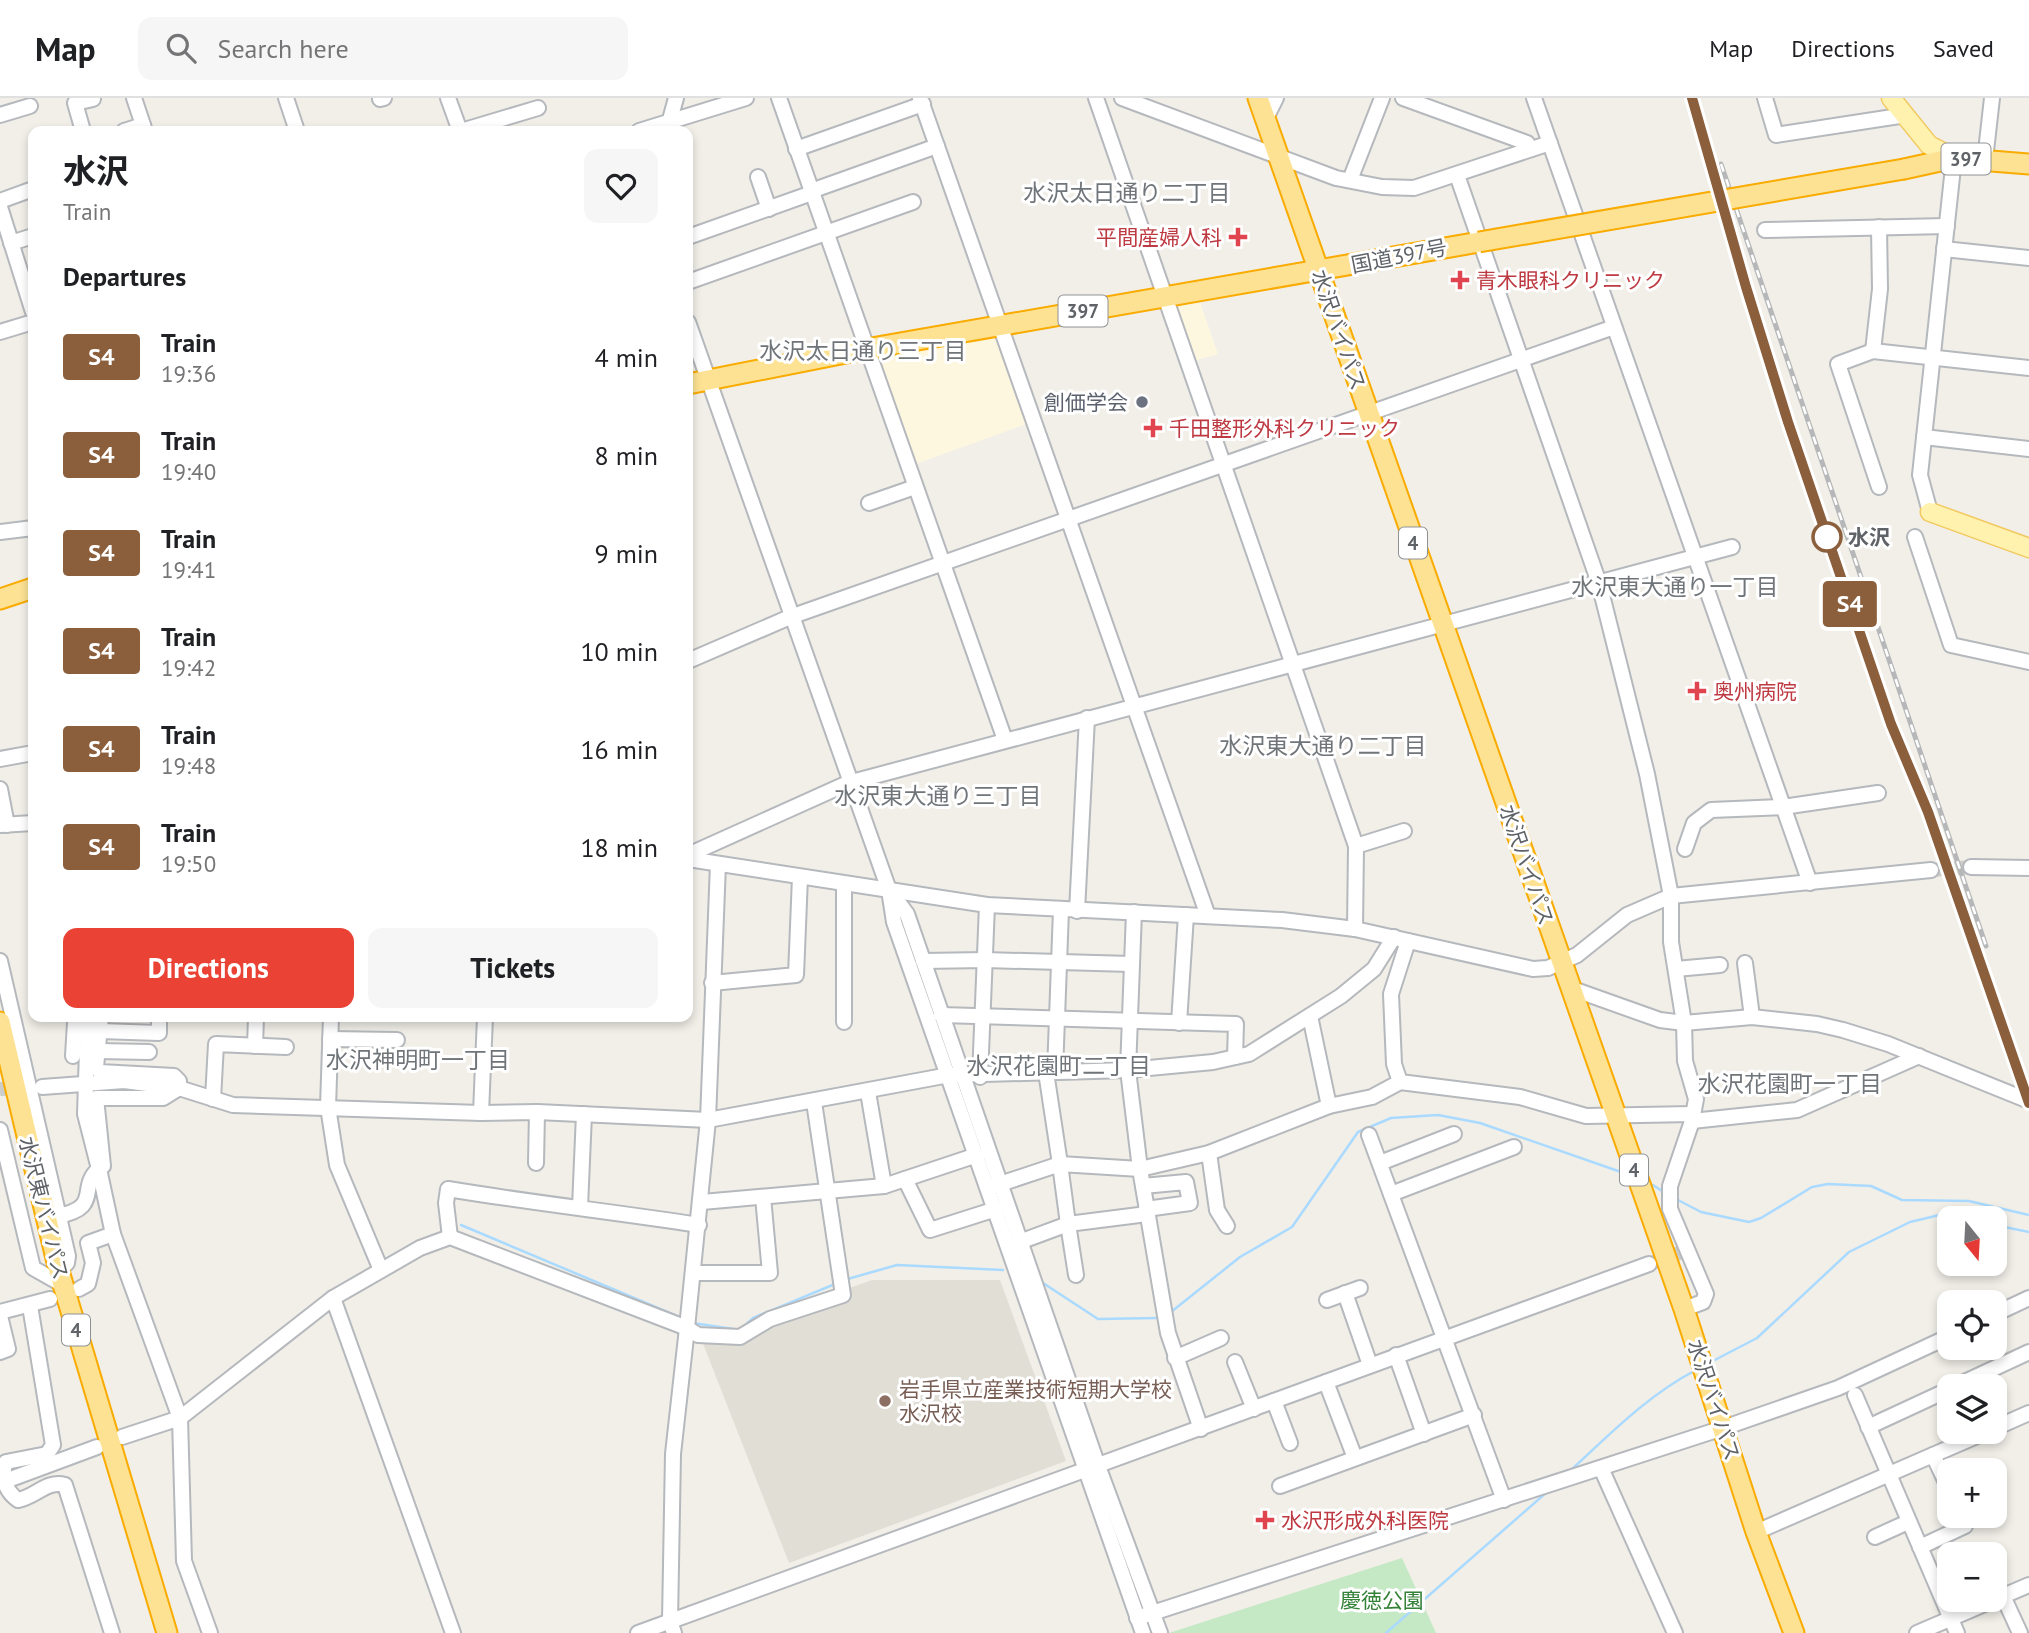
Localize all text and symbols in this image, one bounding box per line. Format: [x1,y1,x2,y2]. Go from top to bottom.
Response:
search box [138,17,628,80]
text: Map [35,27,96,70]
icon: search [162,29,200,67]
text: Search here [218,32,349,65]
text: Map [1709,33,1753,64]
text: Directions [1791,33,1895,64]
text: Saved [1933,33,1994,64]
road number: 397 [1941,143,1990,174]
text: 水沢 [63,149,129,192]
button: heart [584,149,658,223]
district label: 水沢太日通り二丁目 [1024,178,1231,207]
text: Train [63,197,111,226]
place label: 平間産婦人科 [1096,224,1222,251]
marker: 平間産婦人科 [1228,227,1248,247]
street label: 国道397号 [1349,233,1449,279]
text: Departures [63,260,186,293]
street label: 水沢バイパス [1306,266,1372,394]
place label: 青木眼科クリニック [1476,267,1665,294]
marker: 青木眼科クリニック [1450,270,1470,290]
road number: 397 [1058,295,1108,326]
text: Train [161,326,216,359]
district label: 水沢太日通り三丁目 [760,336,967,365]
text: S4 [88,341,115,372]
text: 4 min [595,341,658,374]
text: 19:36 [161,359,216,388]
place label: 創価学会 [1044,389,1128,416]
marker: 創価学会 [1134,394,1150,410]
place label: 千田整形外科クリニック [1169,415,1400,442]
marker: 千田整形外科クリニック [1143,418,1163,438]
text: Train [161,424,216,457]
text: S4 [88,439,115,470]
text: 8 min [595,439,658,472]
text: 19:40 [161,457,216,486]
text: Train [161,522,216,555]
marker: 水沢 [1812,522,1842,552]
place label: 水沢 [1848,524,1890,551]
road number: 4 [1399,528,1427,558]
text: S4 [88,537,115,568]
text: 9 min [595,537,658,570]
text: 19:41 [161,555,216,584]
district label: 水沢東大通り一丁目 [1572,572,1779,601]
line badge: S4 [1818,581,1882,627]
text: S4 [1837,588,1863,619]
text: Train [161,620,216,653]
text: S4 [88,635,115,666]
text: 10 min [580,635,658,668]
text: 19:42 [161,653,216,682]
place label: 奥州病院 [1713,678,1797,705]
marker: 奥州病院 [1687,681,1707,701]
text: Train [161,718,216,751]
district label: 水沢東大通り二丁目 [1220,731,1427,760]
text: S4 [88,733,115,764]
text: 16 min [580,733,658,766]
text: 19:48 [161,751,216,780]
district label: 水沢東大通り三丁目 [835,781,1042,810]
street label: 水沢バイパス [1494,801,1560,929]
text: Train [161,816,216,849]
text: S4 [88,831,115,862]
text: 18 min [580,831,658,864]
text: 19:50 [161,849,216,878]
button: Directions [63,928,354,1008]
button: Tickets [368,928,658,1008]
district label: 水沢神明町一丁目 [326,1045,510,1074]
district label: 水沢花園町二丁目 [967,1051,1151,1080]
district label: 水沢花園町一丁目 [1698,1069,1882,1098]
street label: 水沢東バイパス [13,1134,75,1282]
road number: 4 [1620,1154,1648,1186]
north arrow [1937,1206,2007,1276]
map controls [1937,1206,2007,1612]
button: locate [1937,1290,2007,1360]
road number: 4 [62,1314,90,1346]
street label: 水沢バイパス [1682,1336,1746,1464]
button: layers [1937,1374,2007,1444]
place label: 岩手県立産業技術短期大学校 水沢校 [899,1376,1172,1427]
marker: 岩手県立産業技術短期大学校 水沢校 [877,1393,893,1409]
button: + [1937,1458,2007,1528]
place label: 水沢形成外科医院 [1281,1507,1449,1534]
marker: 水沢形成外科医院 [1255,1510,1275,1530]
button: − [1937,1542,2007,1612]
park label: 慶徳公園 [1340,1587,1424,1614]

